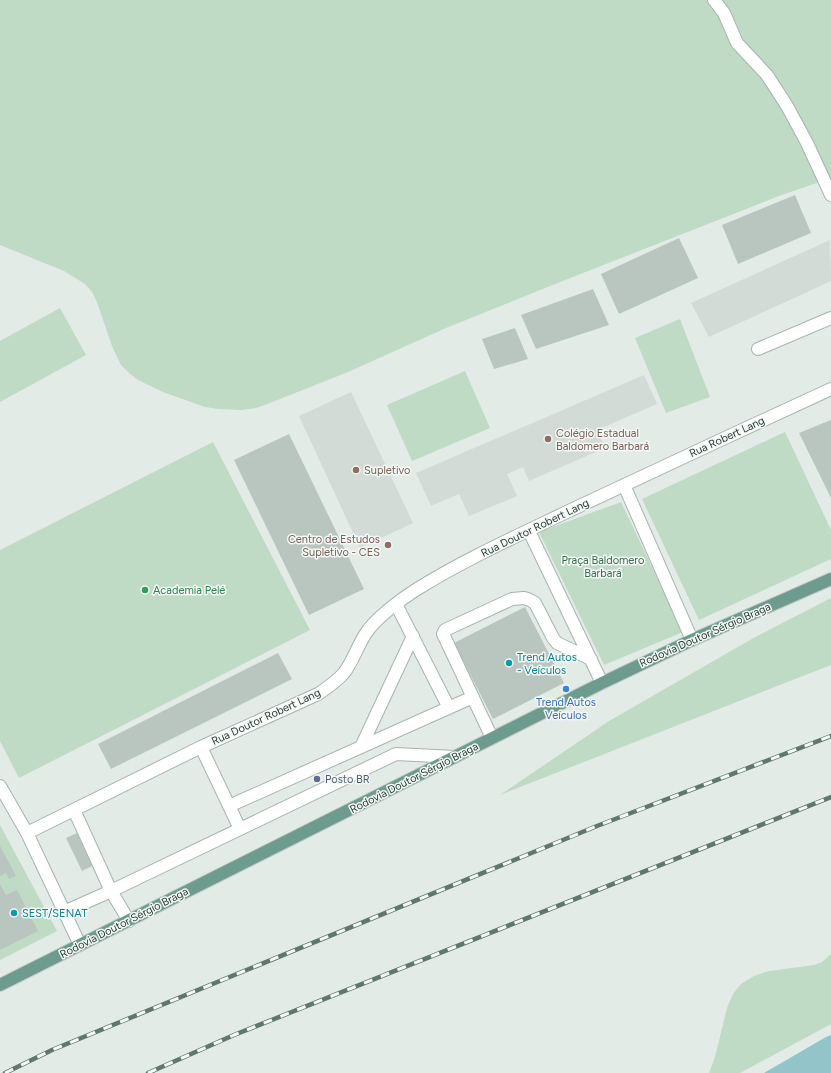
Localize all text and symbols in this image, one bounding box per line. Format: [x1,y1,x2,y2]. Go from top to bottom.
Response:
street label: Rua Robert Lang [687,414,767,460]
place label: Colégio Estadual Baldomero Barbará [556,427,649,453]
marker: Colégio Estadual Baldomero Barbará [543,434,553,444]
place label: Supletivo [364,464,411,477]
marker: Supletivo [351,465,361,475]
street label: Rua Doutor Robert Lang [479,496,591,560]
place label: Centro de Estudos Supletivo - CES [288,533,380,559]
marker: Centro de Estudos Supletivo - CES [383,540,393,550]
park label: Praça Baldomero Barbará [562,554,644,580]
place label: Academia Pelé [153,584,225,597]
marker: Academia Pelé [140,585,150,595]
street label: Rodovia Doutor Sérgio Braga [637,600,773,670]
place label: Trend Autos - Veículos [517,651,577,677]
marker: Trend Autos - Veículos [504,658,514,668]
marker: Trend Autos Veículos [561,684,571,694]
street label: Rua Doutor Robert Lang [209,686,323,748]
place label: Trend Autos Veículos [536,696,596,722]
street label: Rodovia Doutor Sérgio Braga [348,740,480,816]
place label: Posto BR [325,773,370,786]
marker: Posto BR [312,774,322,784]
street label: Rodovia Doutor Sérgio Braga [58,885,190,961]
place label: SEST/SENAT [22,907,88,920]
marker: SEST/SENAT [9,908,19,918]

